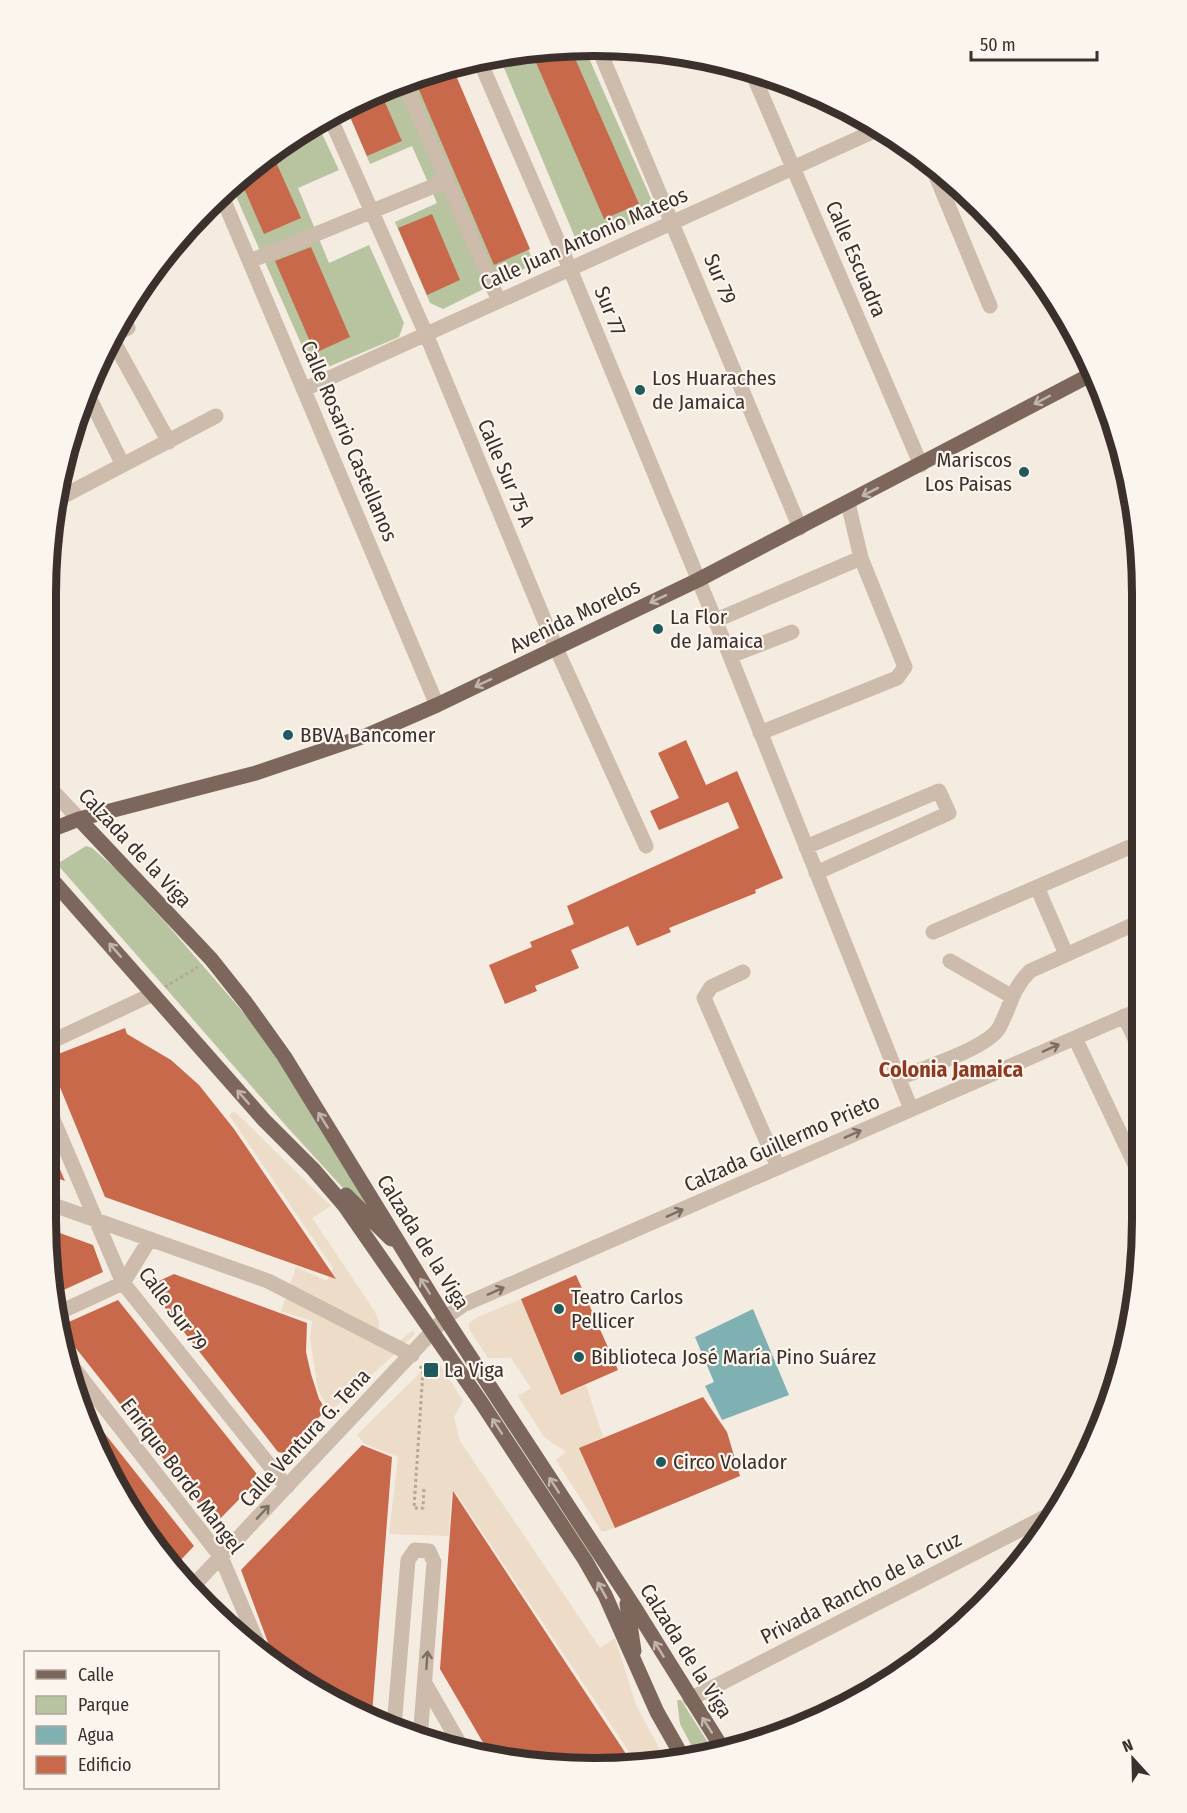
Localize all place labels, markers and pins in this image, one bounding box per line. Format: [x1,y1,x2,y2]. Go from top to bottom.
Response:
place label: Los Huaraches de Jamaica [652,365,776,415]
marker: Los Huaraches de Jamaica [633,383,647,397]
place label: Mariscos Los Paisas [925,447,1012,497]
marker: Mariscos Los Paisas [1017,465,1031,479]
place label: La Flor de Jamaica [670,604,763,654]
marker: La Flor de Jamaica [651,622,665,636]
place label: BBVA Bancomer [300,722,436,748]
marker: BBVA Bancomer [281,728,295,742]
place label: Teatro Carlos Pellicer [571,1284,683,1334]
marker: Teatro Carlos Pellicer [552,1302,566,1316]
place label: Biblioteca José María Pino Suárez [591,1344,876,1370]
marker: Biblioteca José María Pino Suárez [572,1350,586,1364]
place label: La Viga [444,1357,504,1383]
marker: La Viga [422,1361,440,1379]
place label: Circo Volador [673,1449,788,1475]
marker: Circo Volador [654,1455,668,1469]

